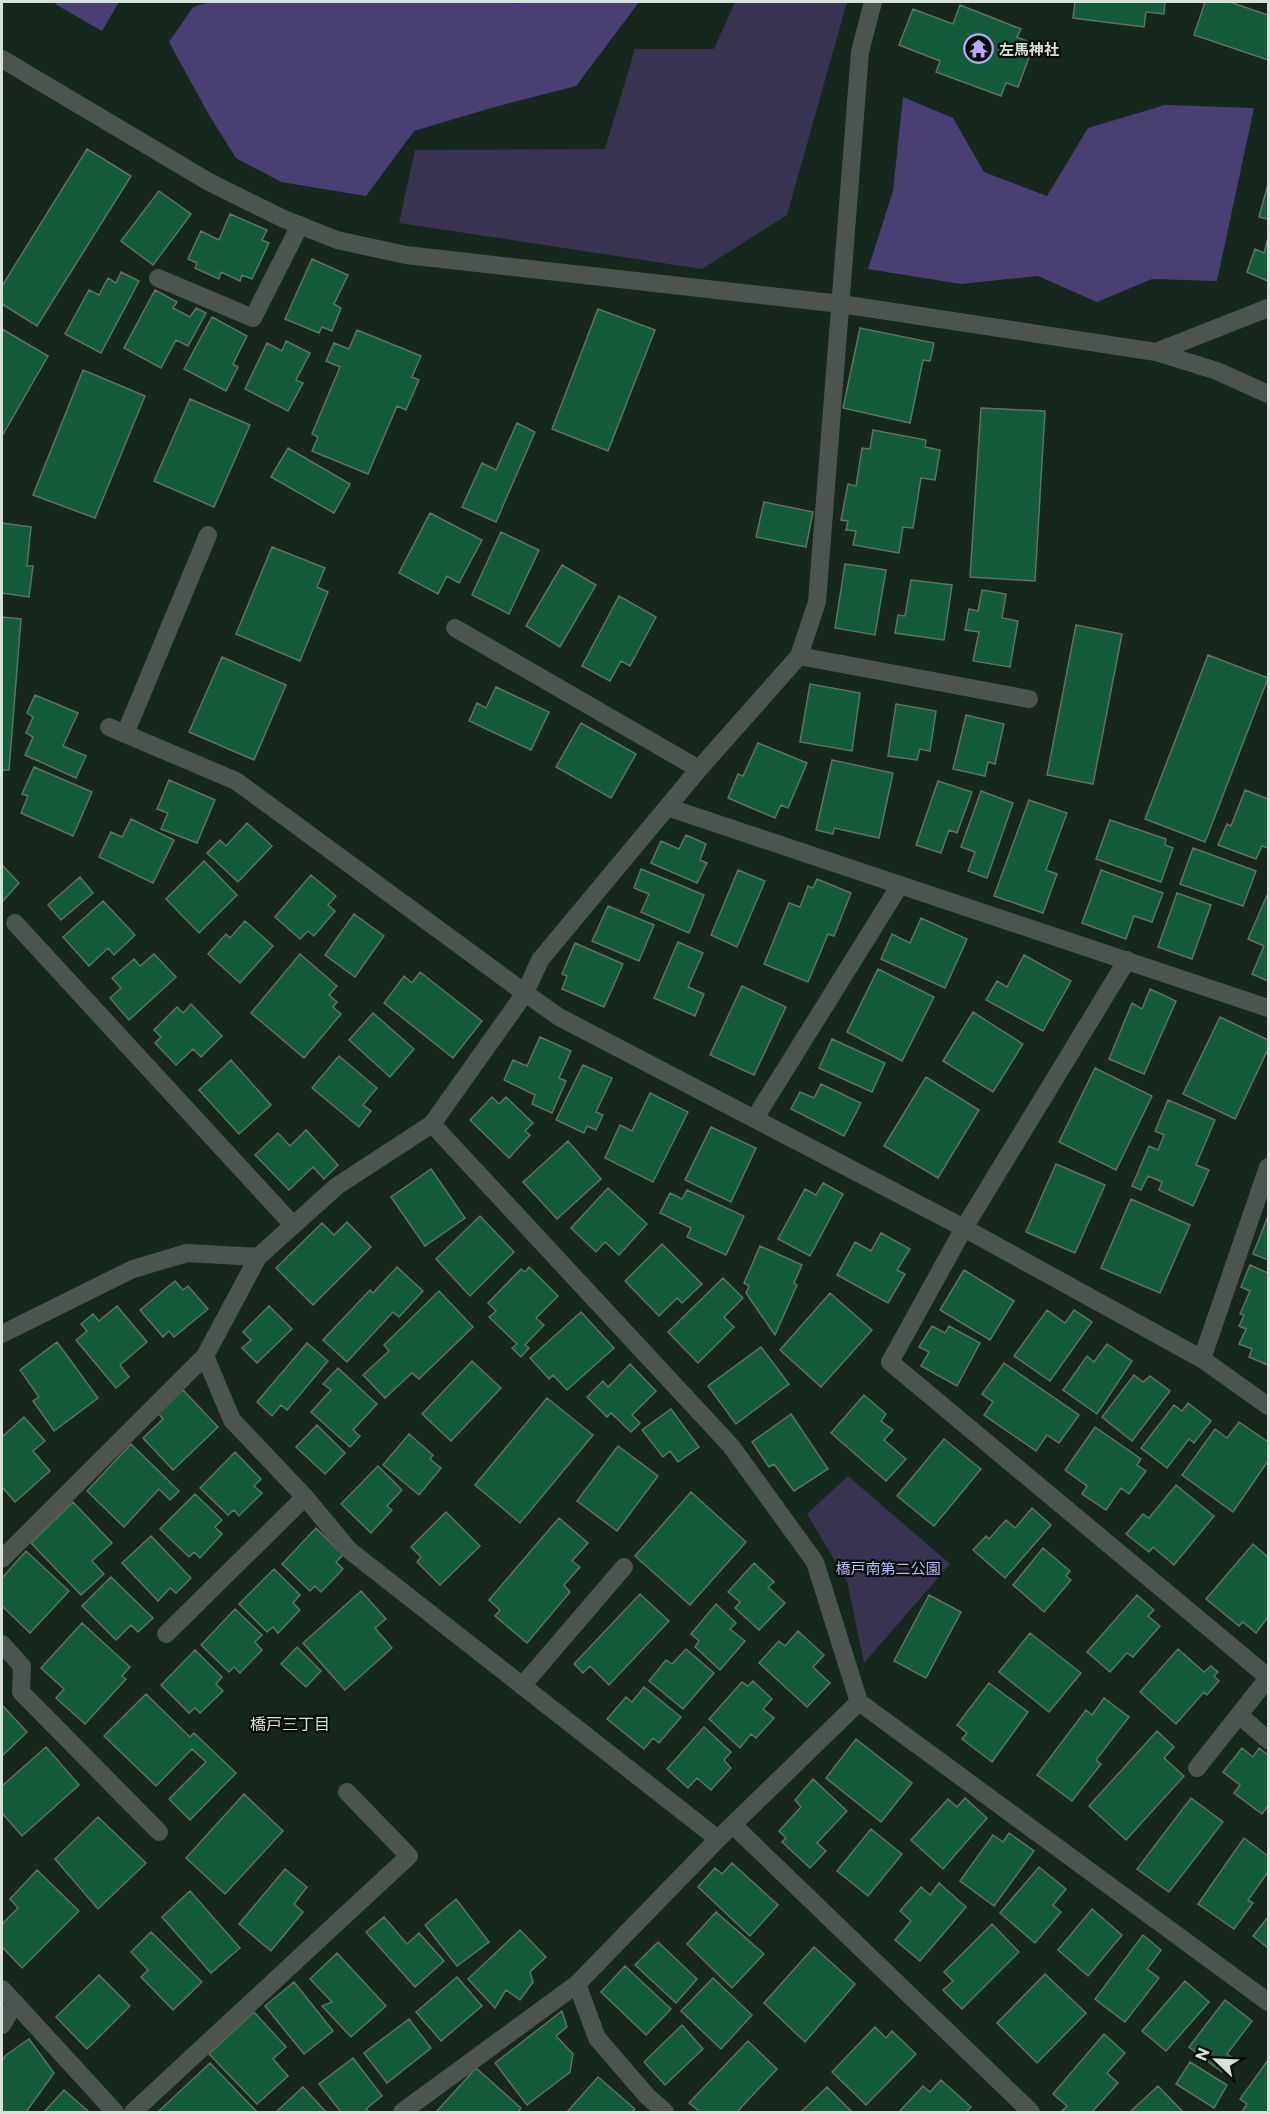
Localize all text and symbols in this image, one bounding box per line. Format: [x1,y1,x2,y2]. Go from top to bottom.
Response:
temple icon: 左馬神社 [962,33,994,65]
place label: 左馬神社 [999,40,1059,58]
park label: 橋戸南第二公園 [835,1559,941,1577]
district label: 橋戸三丁目 [250,1714,330,1733]
north arrow [1186,2030,1246,2090]
text: N [1191,2045,1213,2063]

